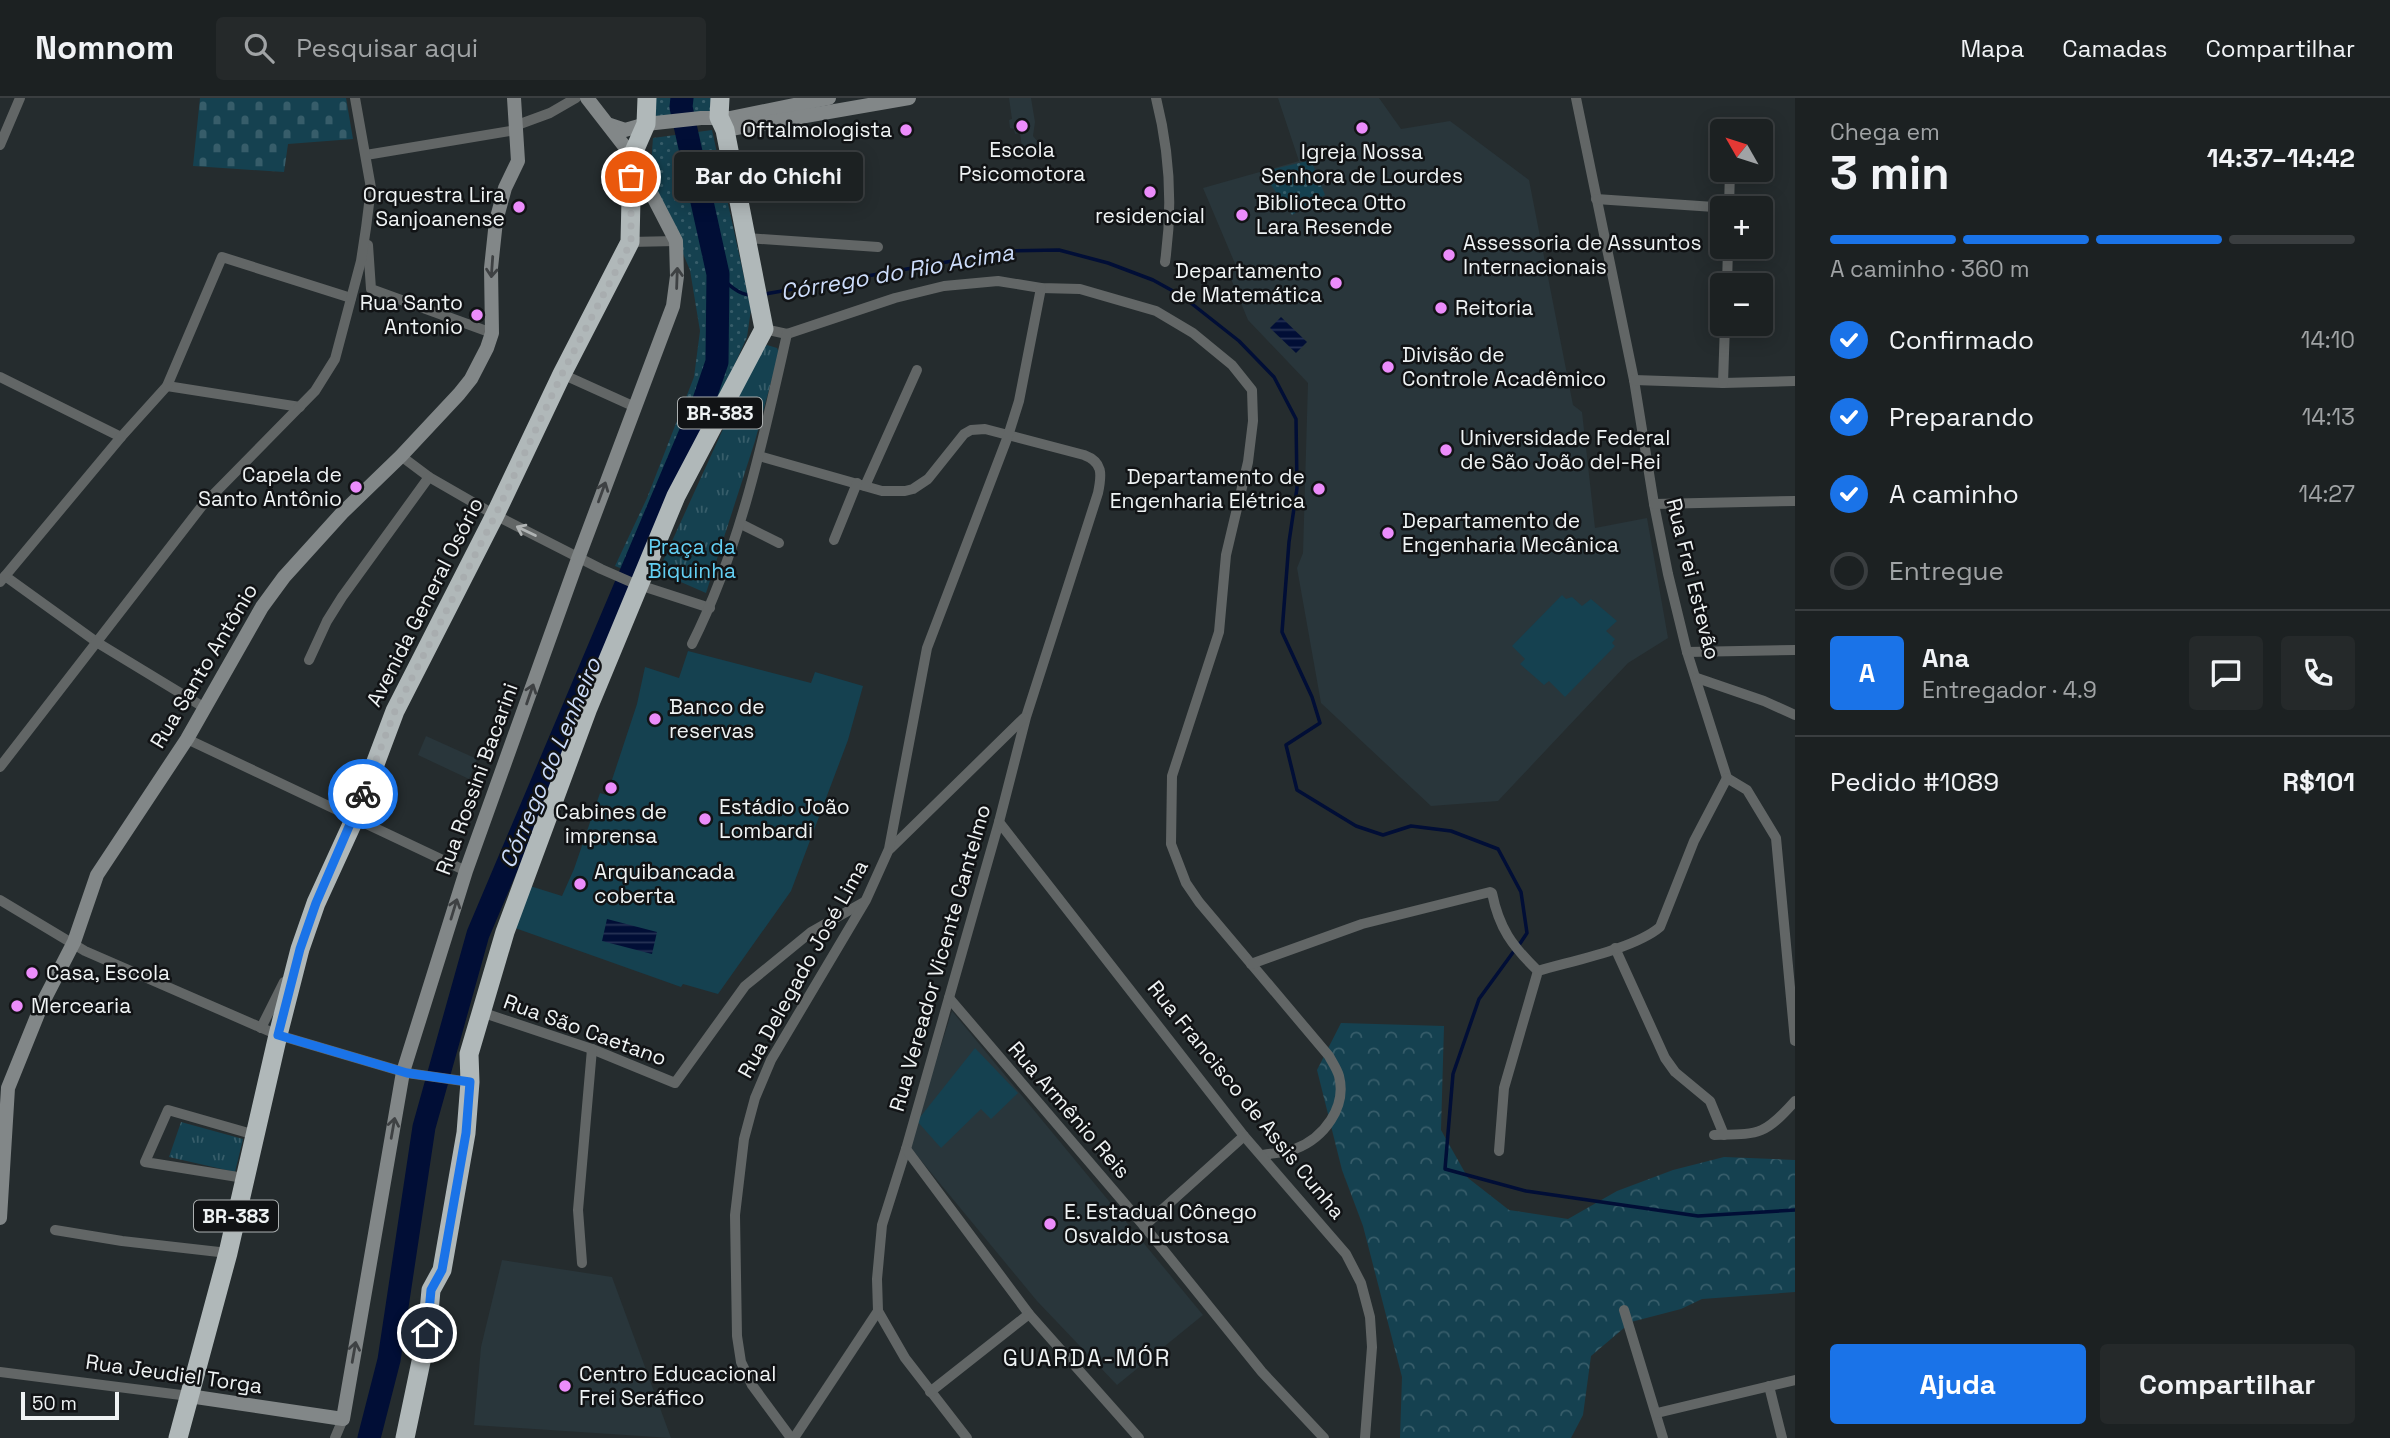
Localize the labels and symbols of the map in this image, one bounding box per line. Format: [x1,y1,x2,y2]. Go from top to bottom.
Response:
place label: Oftalmologista [742,116,892,143]
marker: Escola Psicomotora [1014,118,1030,134]
north arrow [1710,119,1773,182]
marker: Igreja Nossa Senhora de Lourdes [1354,120,1370,136]
marker: Oftalmologista [898,122,914,138]
place label: Escola Psicomotora [959,136,1085,187]
place label: Igreja Nossa Senhora de Lourdes [1261,138,1463,189]
pin [601,147,661,207]
callout: Bar do Chichi [673,153,862,202]
place label: Orquestra Lira Sanjoanense [363,181,505,232]
marker: residencial [1142,184,1158,200]
place label: Biblioteca Otto Lara Resende [1256,189,1407,240]
marker: Orquestra Lira Sanjoanense [511,199,527,215]
place label: residencial [1095,202,1205,229]
marker: Biblioteca Otto Lara Resende [1234,207,1250,223]
place label: Assessoria de Assuntos Internacionais [1463,229,1702,280]
water label: Córrego do Rio Acima [778,237,1017,307]
marker: Assessoria de Assuntos Internacionais [1441,247,1457,263]
one-way arrow [485,255,498,278]
place label: Departamento de Matemática [1170,257,1322,308]
one-way arrow [670,266,683,289]
marker: Departamento de Matemática [1328,275,1344,291]
place label: Rua Santo Antonio [360,289,463,340]
place label: Reitoria [1455,294,1533,321]
marker: Reitoria [1433,300,1449,316]
marker: Rua Santo Antonio [469,307,485,323]
place label: Divisão de Controle Acadêmico [1402,341,1606,392]
marker: Divisão de Controle Acadêmico [1380,359,1396,375]
road number: BR-383 [678,398,762,428]
place label: Universidade Federal de São João del-Rei [1460,424,1670,475]
marker: Universidade Federal de São João del-Rei [1438,442,1454,458]
place label: Capela de Santo Antônio [198,461,342,512]
place label: Departamento de Engenharia Elétrica [1110,463,1305,514]
marker: Capela de Santo Antônio [348,479,364,495]
one-way arrow [597,481,610,503]
marker: Departamento de Engenharia Elétrica [1311,481,1327,497]
street label: Avenida General Osório [360,493,489,711]
street label: Rua Frei Estevão [1660,496,1727,662]
place label: Departamento de Engenharia Mecânica [1402,507,1619,558]
one-way arrow [516,523,537,537]
marker: Departamento de Engenharia Mecânica [1380,525,1396,541]
park label: Praça da Biquinha [648,533,736,584]
street label: Rua Santo Antônio [144,578,263,753]
water label: Córrego do Lenheiro [492,653,608,873]
street label: Rua Rossini Bacarini [429,679,524,878]
one-way arrow [525,684,537,706]
place label: Banco de reservas [669,693,765,744]
marker: Banco de reservas [647,711,663,727]
courier [328,759,398,829]
marker: Cabines de imprensa [603,780,619,796]
place label: Estádio João Lombardi [719,793,850,844]
place label: Cabines de imprensa [555,798,667,849]
street label: Rua Vereador Vicente Cantelmo [883,801,996,1114]
marker: Estádio João Lombardi [697,811,713,827]
street label: Rua Delegado José Lima [731,855,874,1083]
place label: Arquibancada coberta [594,858,735,909]
marker: Arquibancada coberta [572,876,588,892]
one-way arrow [448,898,461,920]
place label: Casa, Escola [46,959,170,986]
marker: Casa, Escola [24,965,40,981]
street label: Rua Francisco de Assis Cunha [1142,975,1351,1224]
street label: Rua São Caetano [500,988,670,1072]
place label: Mercearia [31,992,131,1019]
marker: Mercearia [9,998,25,1014]
street label: Rua Armênio Reis [1002,1035,1136,1184]
one-way arrow [387,1117,400,1140]
place label: E. Estadual Cônego Osvaldo Lustosa [1064,1198,1257,1249]
road number: BR-383 [194,1200,278,1232]
marker: E. Estadual Cônego Osvaldo Lustosa [1042,1216,1058,1232]
pin [397,1303,457,1363]
one-way arrow [348,1341,361,1364]
district label: GUARDA-MÓR [1003,1343,1171,1373]
street label: Rua Jeudiel Torga [84,1348,264,1399]
place label: Centro Educacional Frei Seráfico [579,1360,776,1411]
marker: Centro Educacional Frei Seráfico [557,1378,573,1394]
scale bar [21,1389,119,1421]

